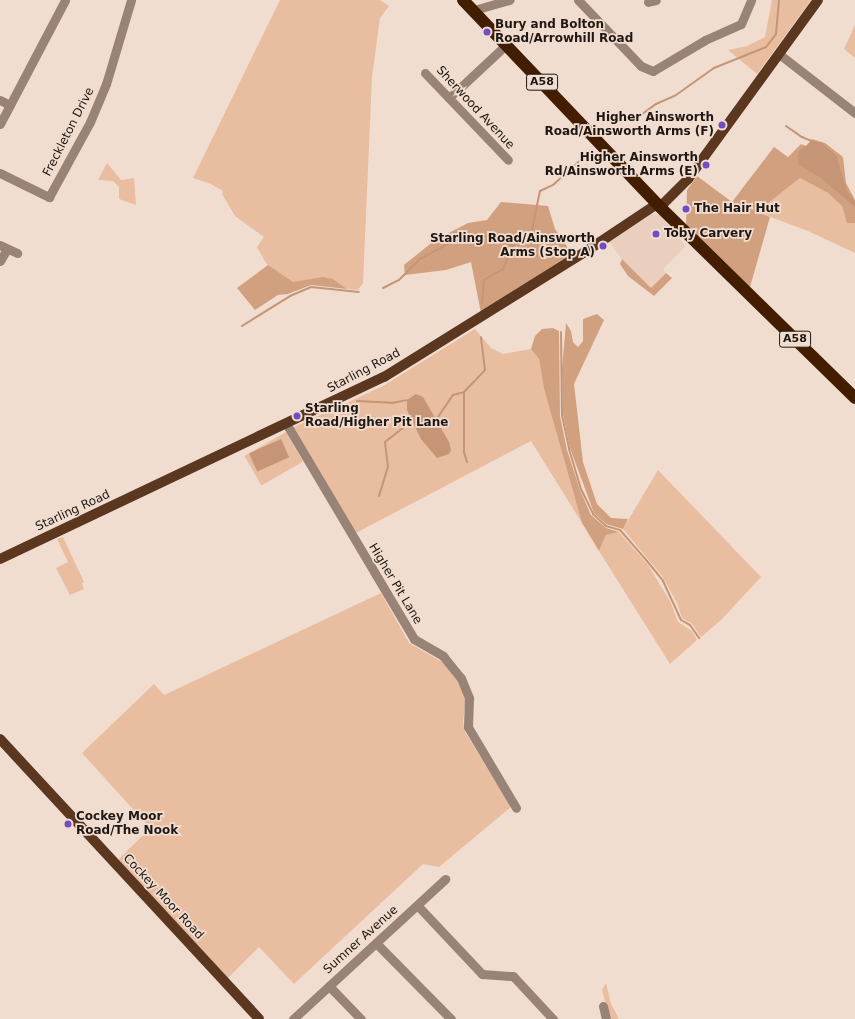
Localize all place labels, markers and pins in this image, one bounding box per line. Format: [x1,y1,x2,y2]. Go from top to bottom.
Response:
place label: Bury and Bolton Road/Arrowhill Road [495,18,633,46]
marker: Bury and Bolton Road/Arrowhill Road [482,27,492,37]
place label: Higher Ainsworth Road/Ainsworth Arms (F) [544,111,714,139]
marker: Higher Ainsworth Road/Ainsworth Arms (F) [717,120,727,130]
place label: Higher Ainsworth Rd/Ainsworth Arms (E) [545,151,698,179]
marker: Higher Ainsworth Rd/Ainsworth Arms (E) [701,160,711,170]
place label: The Hair Hut [694,202,780,216]
marker: The Hair Hut [681,204,691,214]
place label: Toby Carvery [664,227,752,241]
marker: Toby Carvery [651,229,661,239]
place label: Starling Road/Ainsworth Arms (Stop A) [430,232,595,260]
marker: Starling Road/Ainsworth Arms (Stop A) [598,241,608,251]
place label: Starling Road/Higher Pit Lane [305,402,448,430]
marker: Starling Road/Higher Pit Lane [292,411,302,421]
place label: Cockey Moor Road/The Nook [76,810,178,838]
marker: Cockey Moor Road/The Nook [63,819,73,829]

